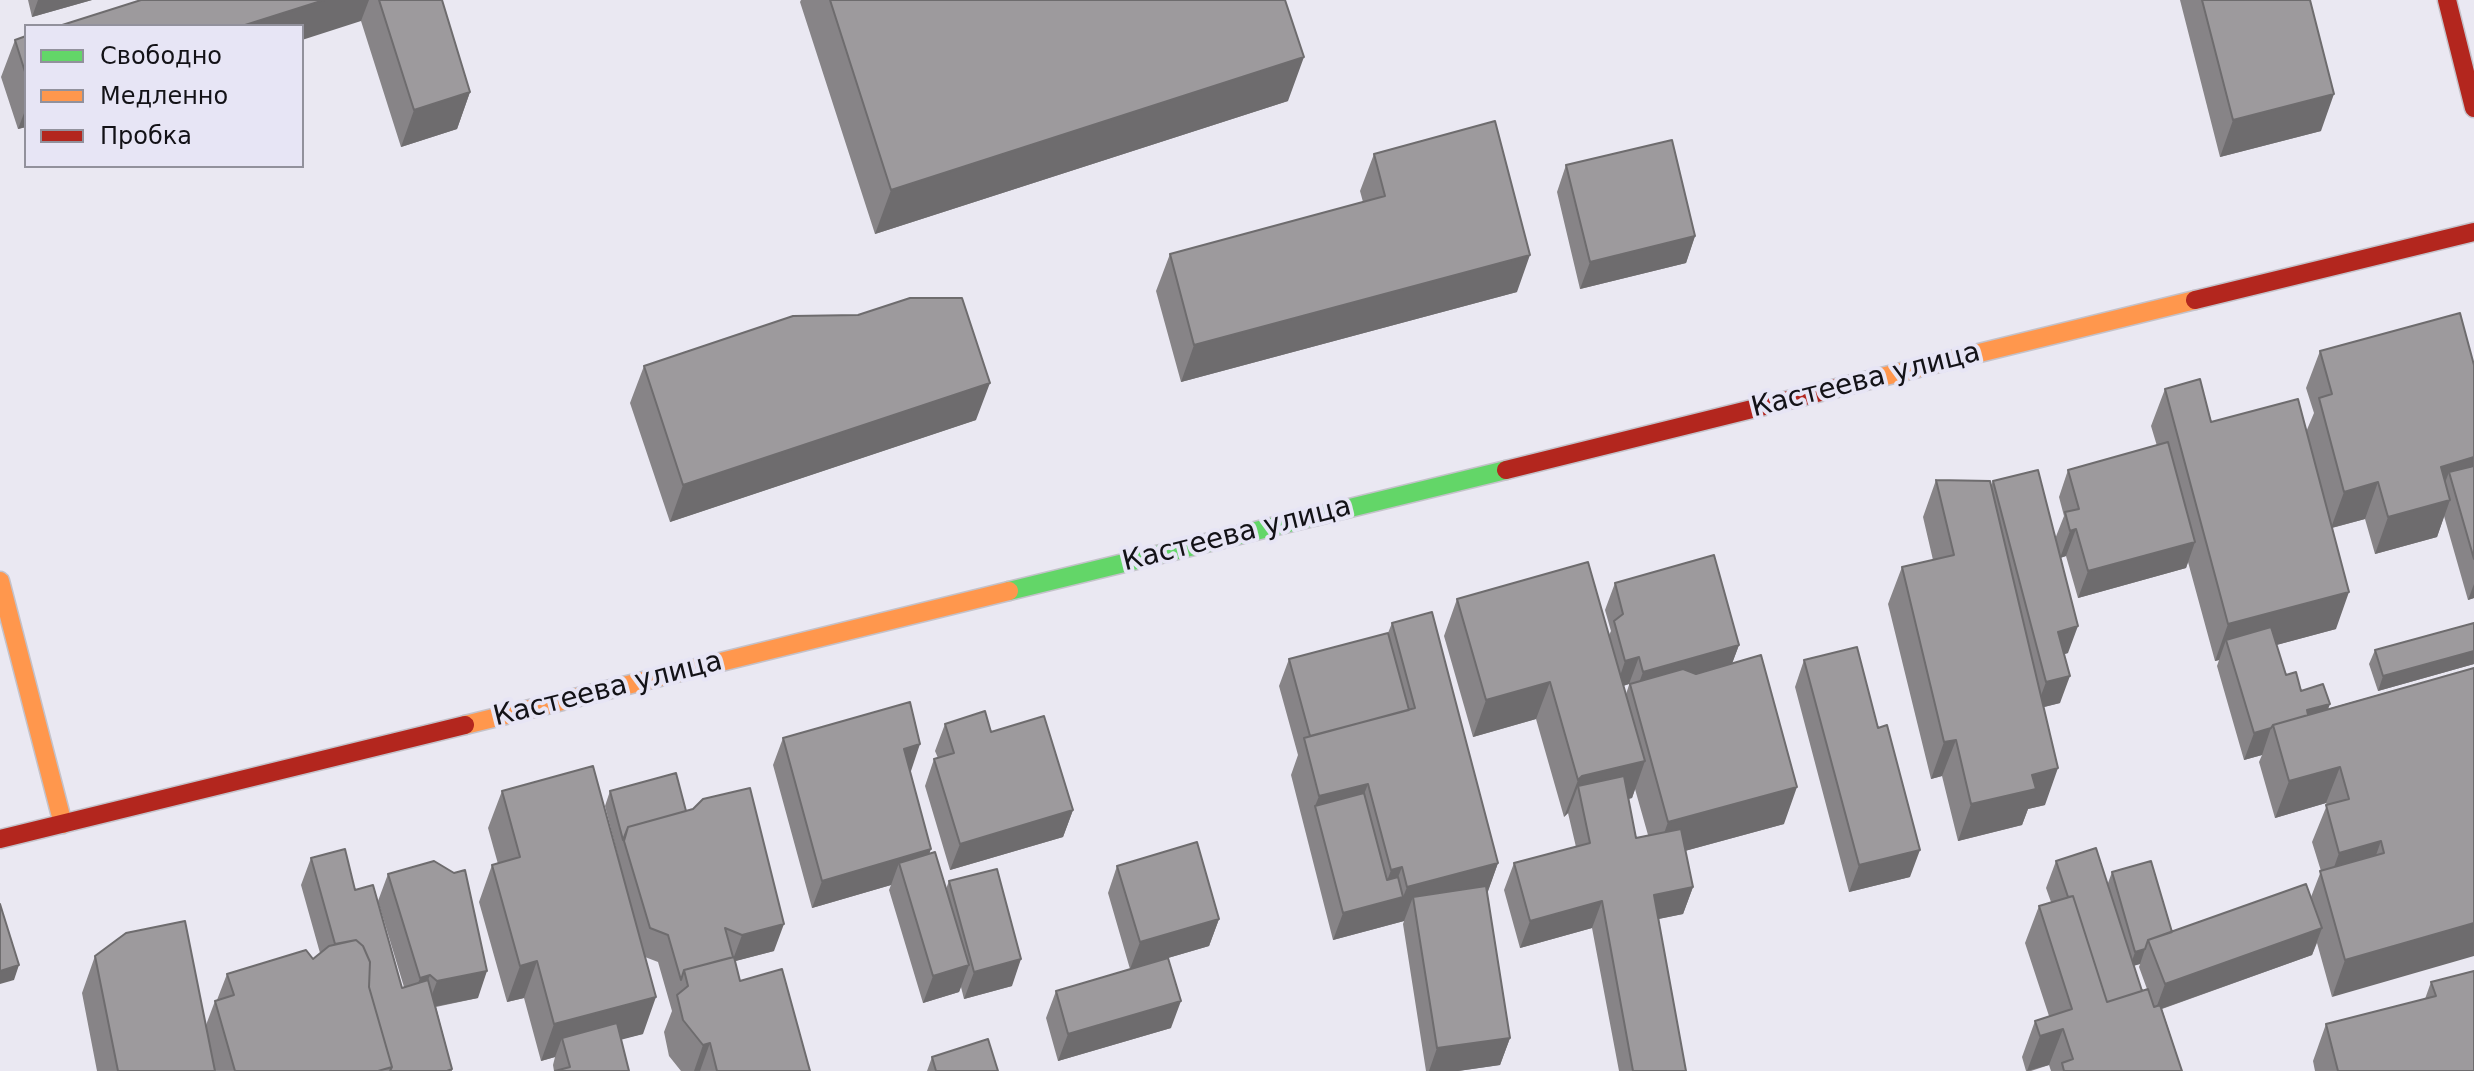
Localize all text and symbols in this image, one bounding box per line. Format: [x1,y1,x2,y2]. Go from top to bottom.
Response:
legend [24,24,304,168]
text: Свободно [100,42,222,70]
text: Медленно [100,82,228,110]
text: Пробка [100,122,192,150]
street label: Кастеева улица [1748,336,1984,426]
street label: Кастеева улица [1119,490,1355,580]
street label: Кастеева улица [490,645,726,735]

